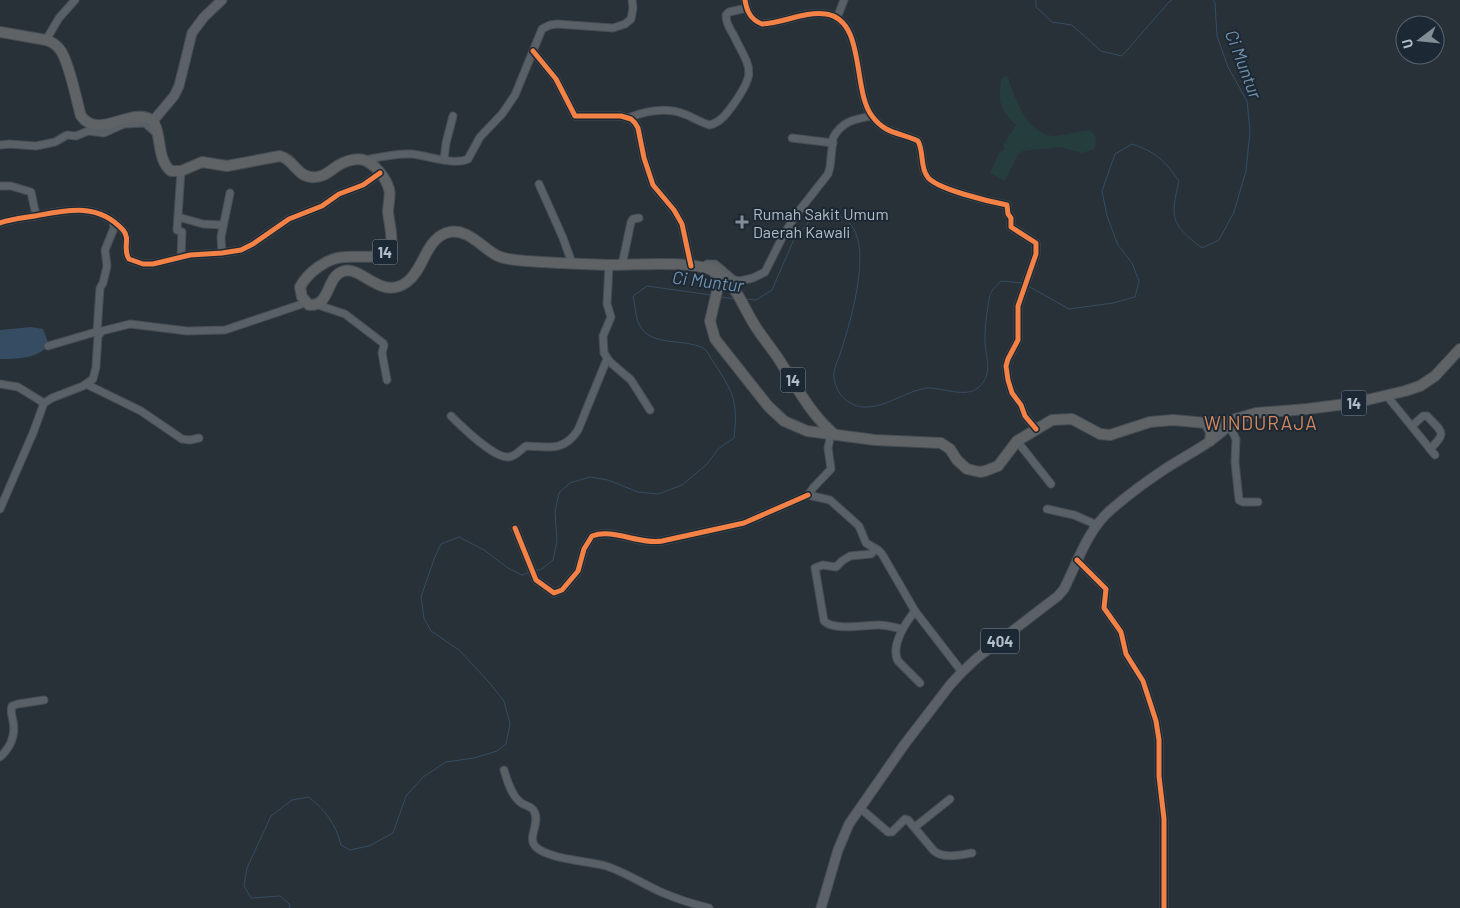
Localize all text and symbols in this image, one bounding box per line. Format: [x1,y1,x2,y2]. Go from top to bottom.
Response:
north arrow [1395,15,1445,65]
water label: Ci Muntur [1221,26,1267,102]
text: U [1398,37,1416,50]
place label: Rumah Sakit Umum Daerah Kawali [753,204,889,241]
marker: Rumah Sakit Umum Daerah Kawali [735,215,749,229]
road number: 14 [372,240,398,264]
water label: Ci Muntur [671,266,746,296]
road number: 14 [780,368,806,392]
road number: 14 [1342,390,1366,416]
district label: WINDURAJA [1204,411,1318,434]
road number: 404 [981,628,1019,654]

